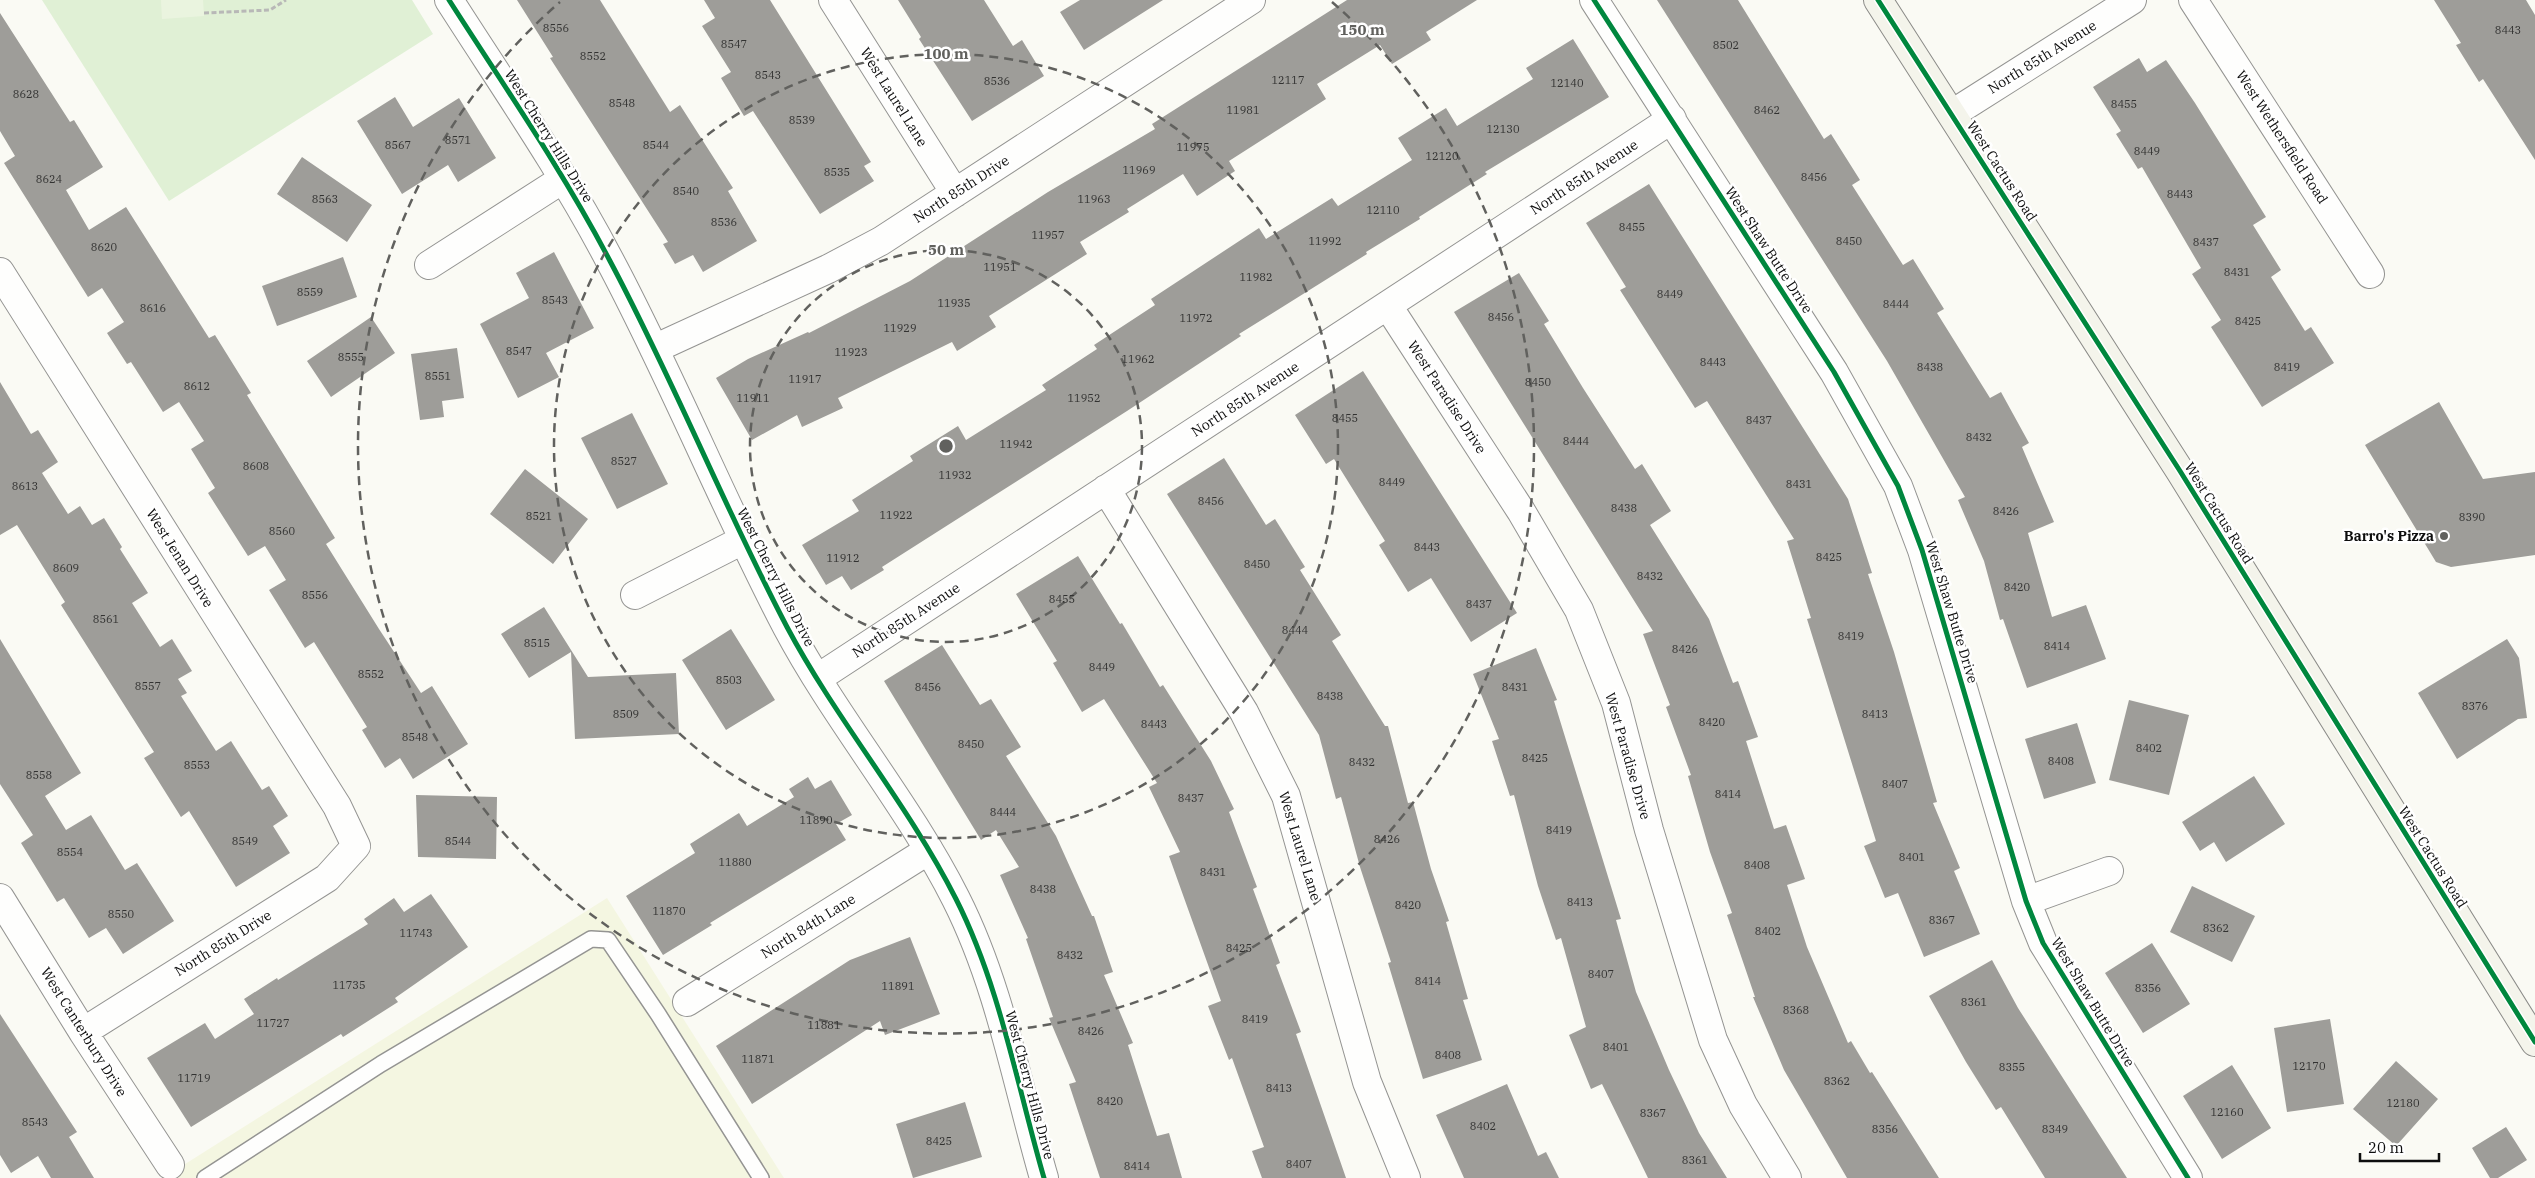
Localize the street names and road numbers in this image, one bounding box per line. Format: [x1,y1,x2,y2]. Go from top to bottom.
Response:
street label: North 85th Avenue [1984,16,2100,98]
street label: West Laurel Lane [856,44,932,150]
street label: West Cherry Hills Drive [501,66,597,206]
street label: West Wethersfield Road [2232,67,2332,208]
street label: West Cactus Road [1963,117,2041,225]
street label: North 85th Avenue [1527,135,1641,219]
street label: North 85th Drive [910,151,1012,227]
street label: West Shaw Butte Drive [1721,183,1817,317]
street label: West Paradise Drive [1404,337,1490,457]
street label: North 85th Avenue [1188,357,1302,441]
street label: West Cactus Road [2181,459,2258,567]
street label: West Jenan Drive [142,505,218,611]
street label: West Cherry Hills Drive [733,505,819,649]
street label: West Shaw Butte Drive [1922,539,1982,685]
street label: North 85th Avenue [849,578,963,662]
street label: West Paradise Drive [1601,690,1655,822]
street label: West Laurel Lane [1275,789,1325,903]
street label: West Cactus Road [2395,803,2472,911]
street label: North 84th Lane [757,890,859,962]
street label: North 85th Drive [171,906,275,980]
street label: West Shaw Butte Drive [2047,934,2139,1070]
street label: West Canterbury Drive [37,964,131,1100]
street label: West Cherry Hills Drive [1001,1009,1059,1161]

